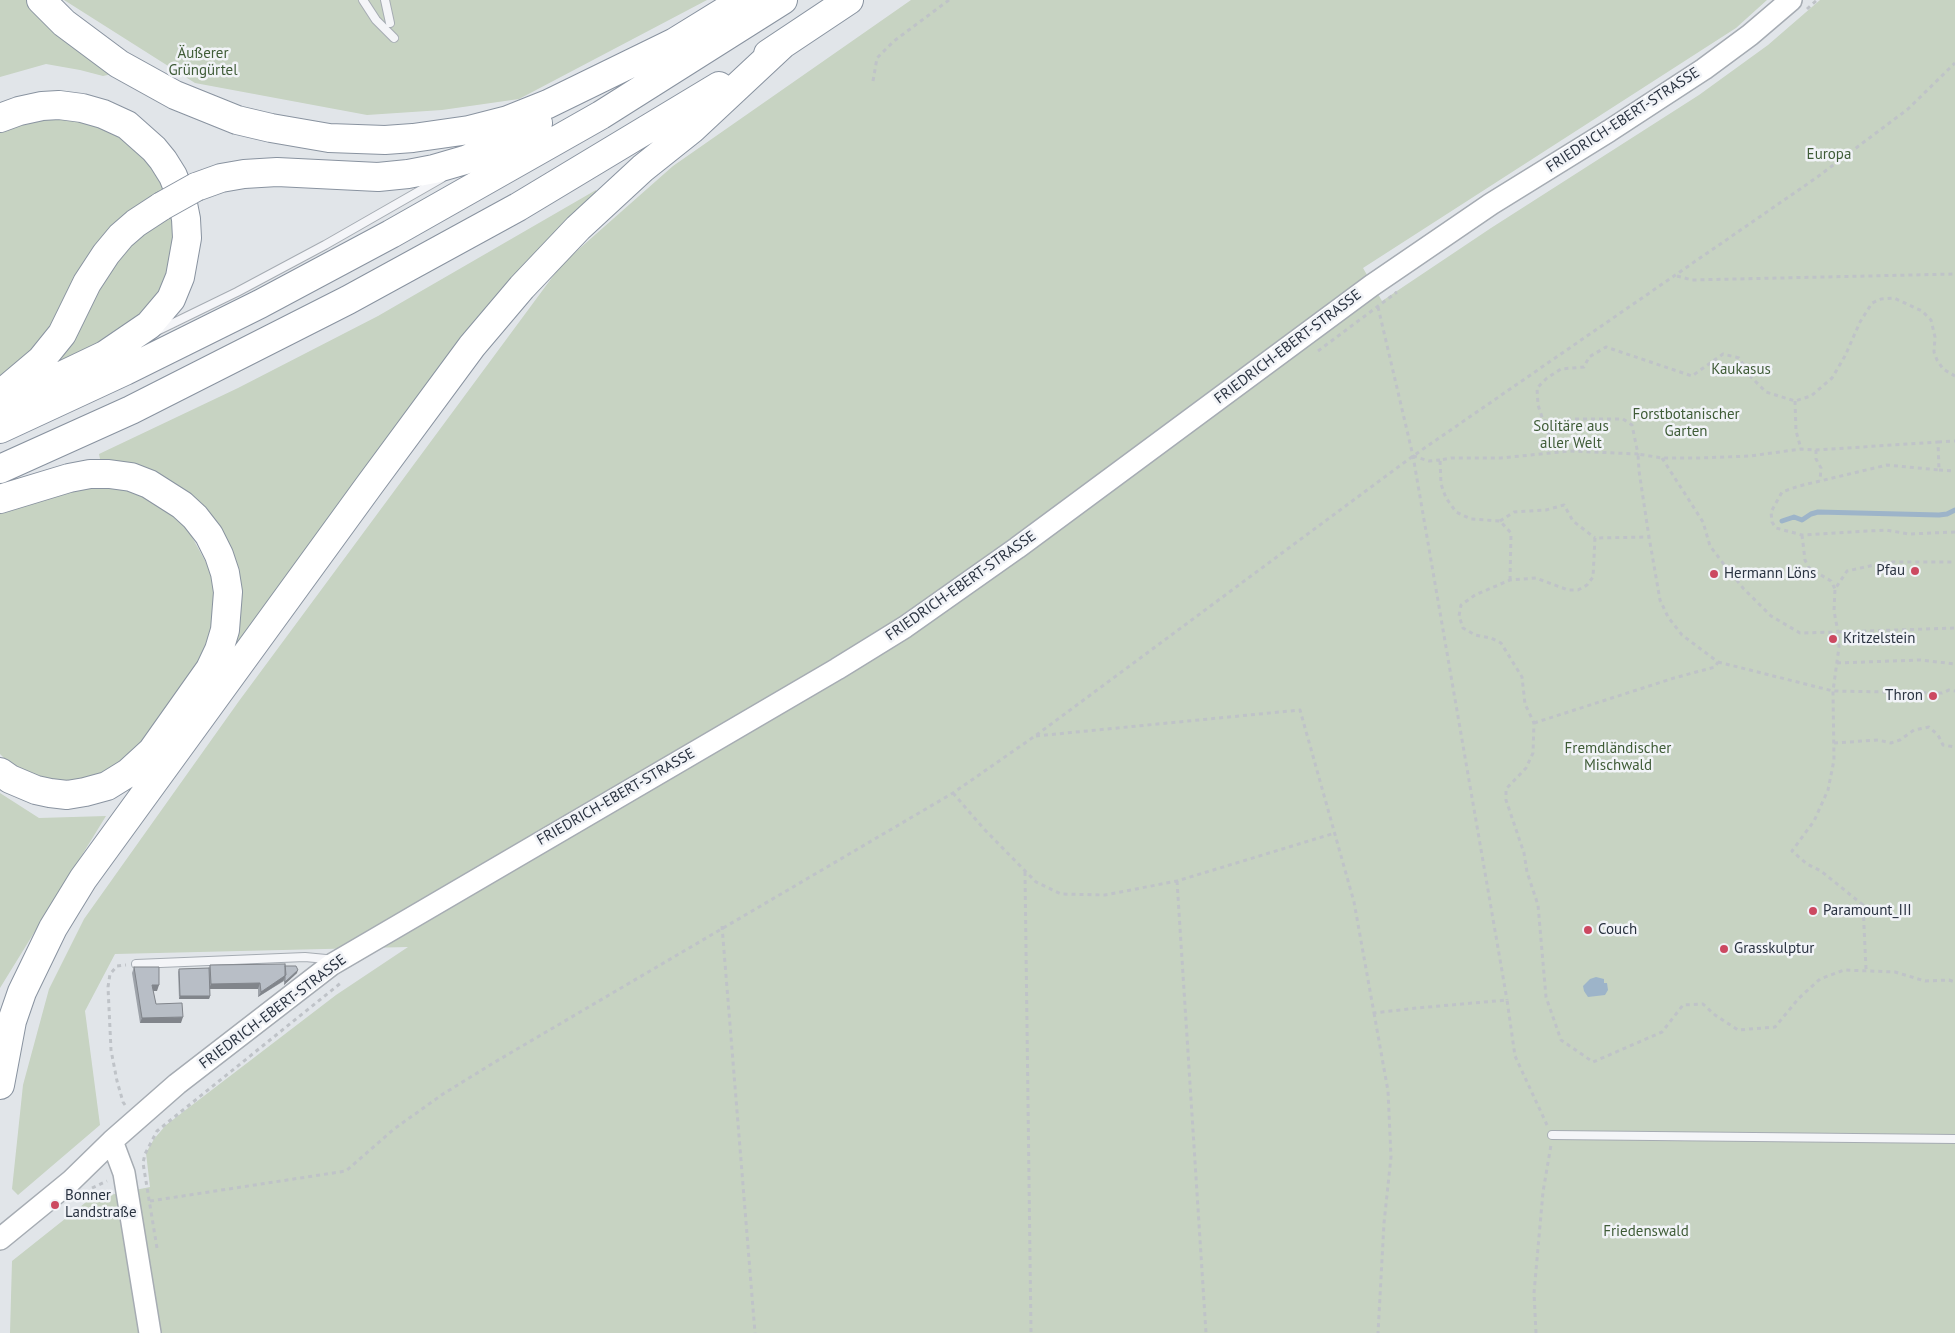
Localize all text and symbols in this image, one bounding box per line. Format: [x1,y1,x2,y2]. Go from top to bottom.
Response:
park label: Äußerer Grüngürtel [168,45,238,80]
street label: FRIEDRICH-EBERT-STRASSE [1543,64,1703,176]
park label: Europa [1807,146,1851,164]
street label: FRIEDRICH-EBERT-STRASSE [1211,286,1365,408]
park label: Kaukasus [1711,361,1771,379]
park label: Forstbotanischer Garten [1632,406,1740,441]
park label: Solitäre aus aller Welt [1533,418,1609,453]
street label: FRIEDRICH-EBERT-STRASSE [882,527,1040,645]
place label: Pfau [1876,562,1905,580]
place label: Hermann Löns [1724,565,1816,583]
marker: Pfau [1909,565,1921,577]
marker: Hermann Löns [1708,568,1720,580]
place label: Kritzelstein [1843,630,1915,648]
marker: Kritzelstein [1827,633,1839,645]
place label: Thron [1885,687,1923,705]
marker: Thron [1927,690,1939,702]
park label: Fremdländischer Mischwald [1565,740,1671,775]
street label: FRIEDRICH-EBERT-STRASSE [534,744,698,850]
place label: Paramount_III [1823,902,1912,920]
marker: Paramount_III [1807,905,1819,917]
place label: Couch [1598,921,1637,939]
marker: Couch [1582,924,1594,936]
place label: Grasskulptur [1734,940,1814,958]
marker: Grasskulptur [1718,943,1730,955]
street label: FRIEDRICH-EBERT-STRASSE [196,951,350,1073]
place label: Bonner Landstraße [65,1187,137,1222]
marker: Bonner Landstraße [49,1199,61,1211]
park label: Friedenswald [1603,1223,1689,1241]

